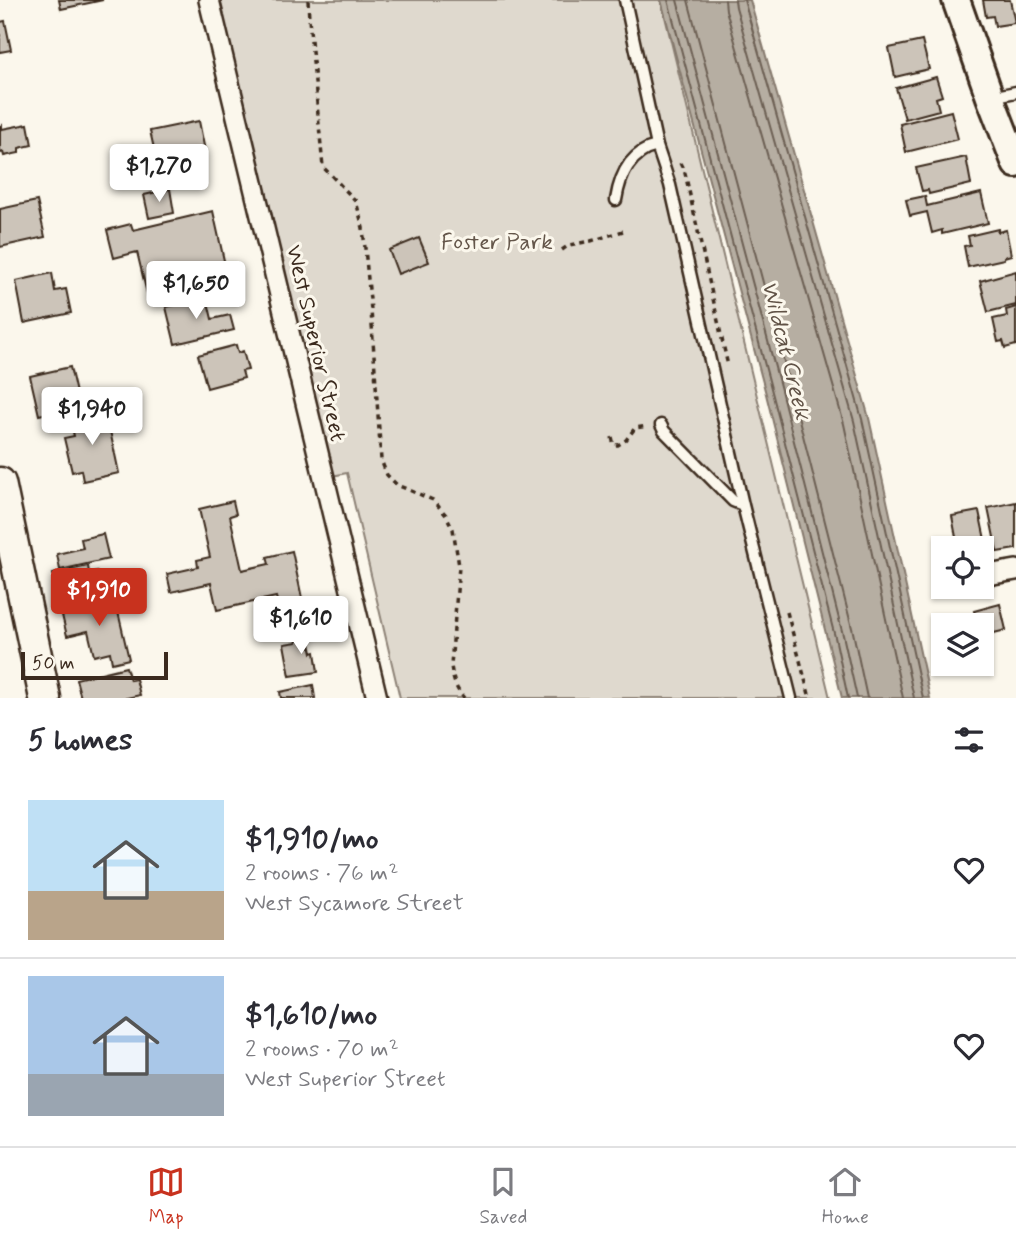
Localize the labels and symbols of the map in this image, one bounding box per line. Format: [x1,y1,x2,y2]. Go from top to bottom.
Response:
pin: $1,270 [102,144,216,204]
park label: Foster Park [441,228,553,258]
street label: West Superior Street [278,242,352,445]
pin: $1,650 [139,262,253,321]
water label: Wildcat Creek [753,278,818,425]
pin: $1,940 [35,388,149,447]
pin: $1,910 [42,568,156,628]
pin: $1,610 [244,596,358,656]
scale bar [21,649,168,681]

